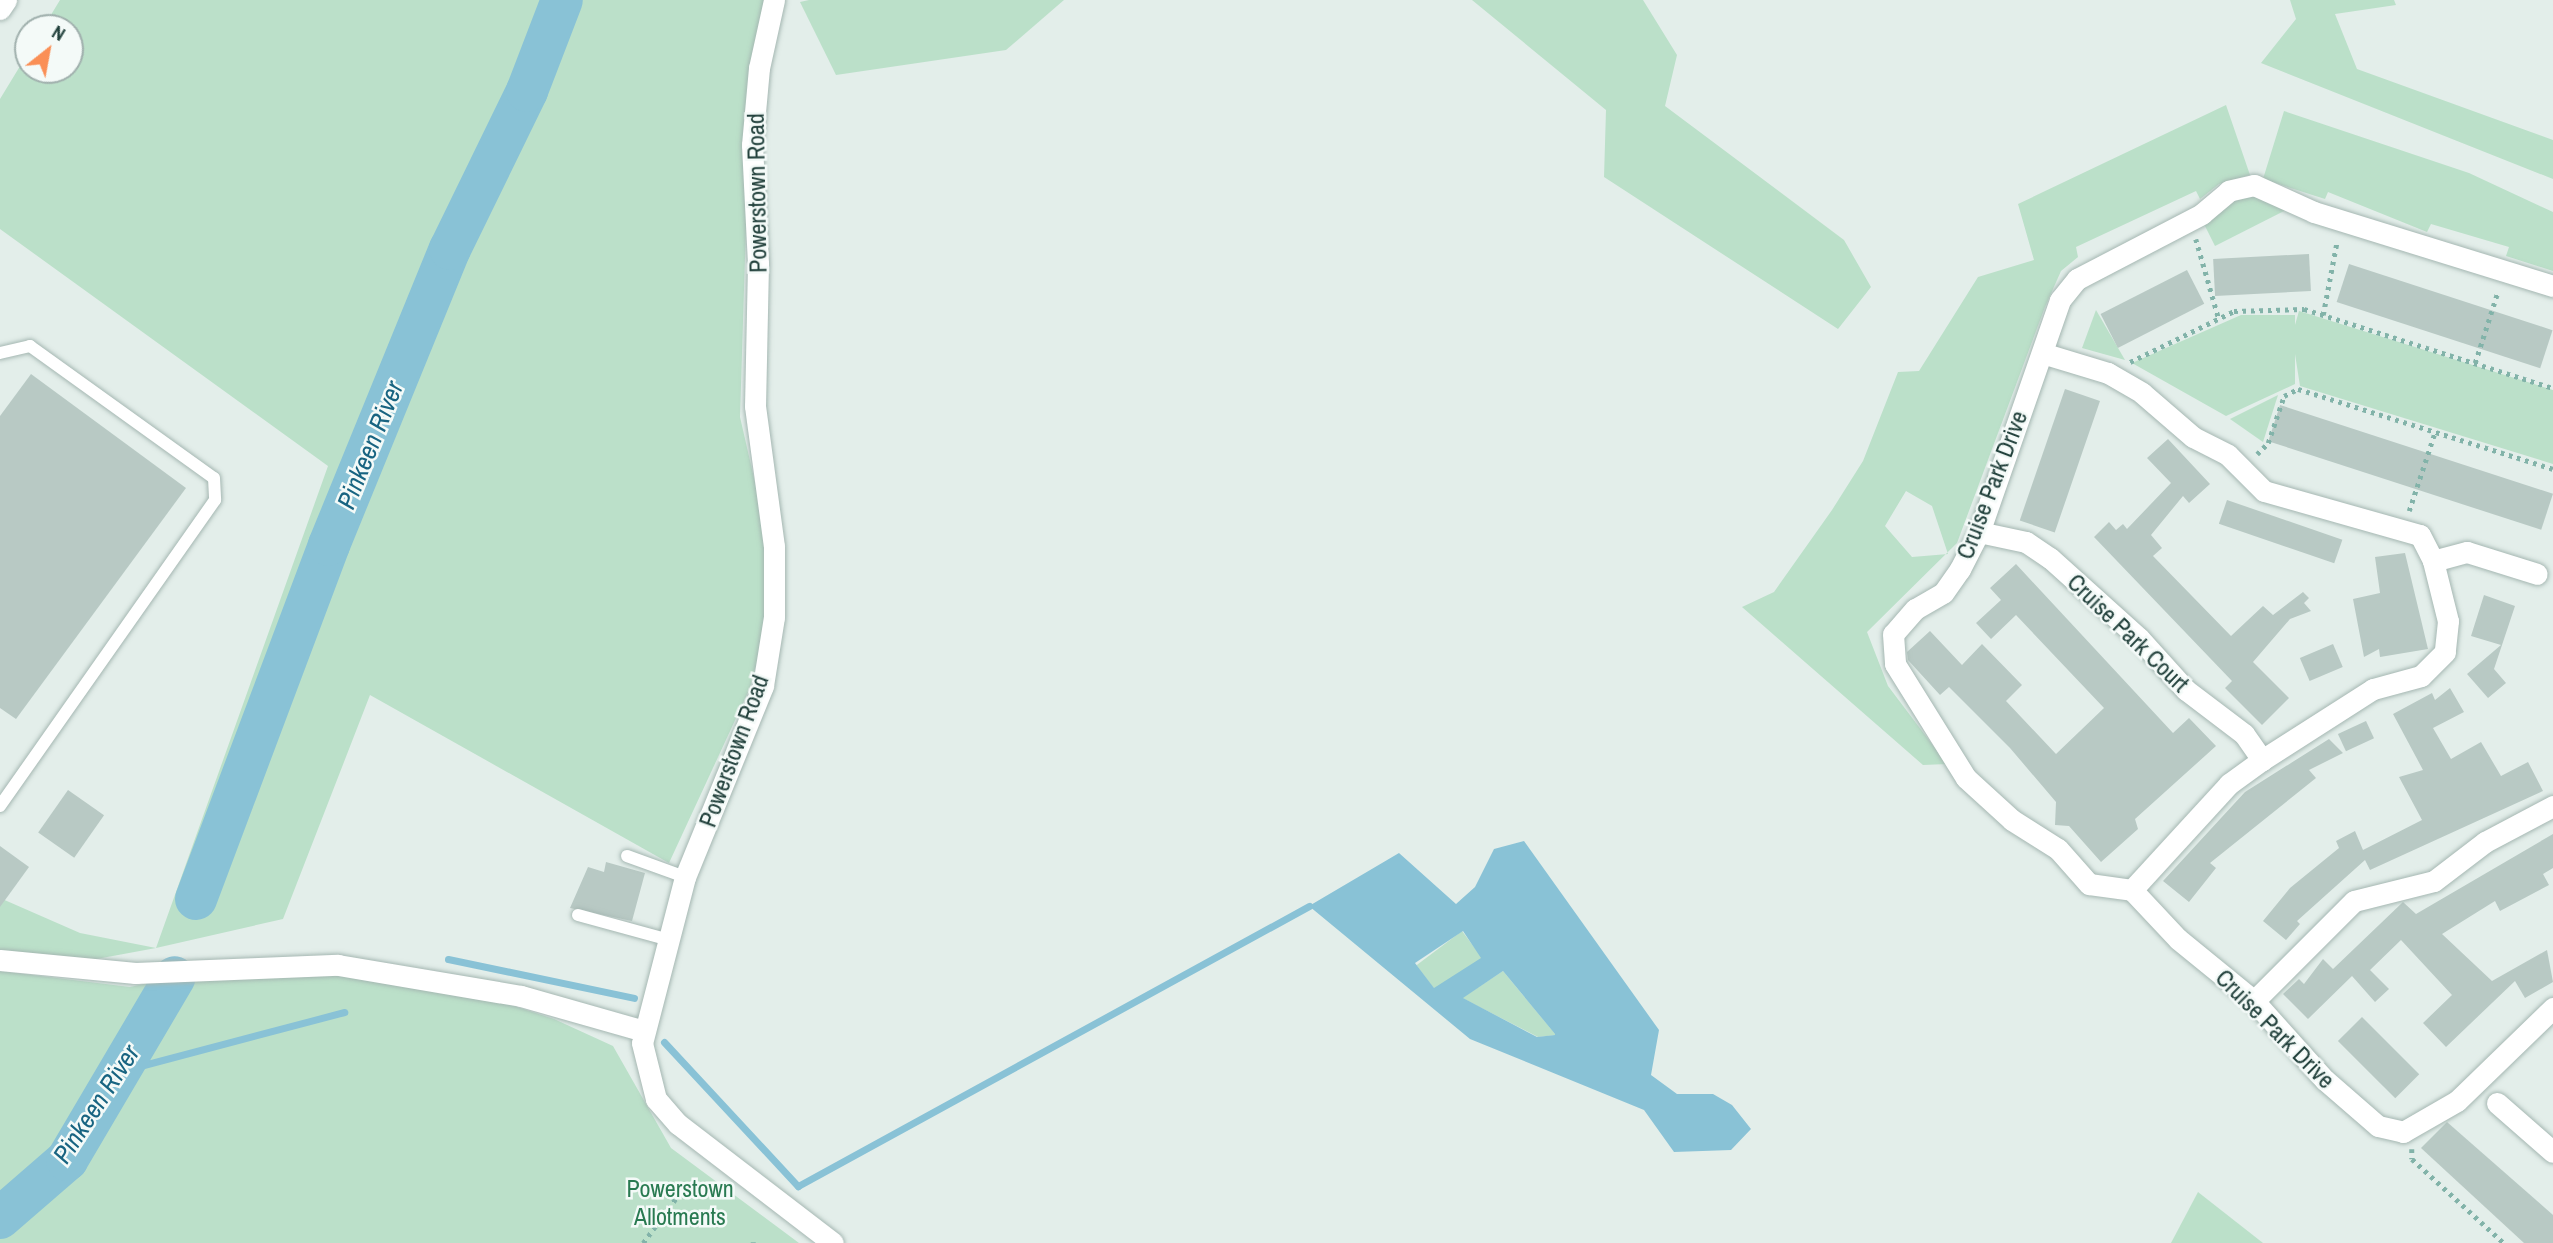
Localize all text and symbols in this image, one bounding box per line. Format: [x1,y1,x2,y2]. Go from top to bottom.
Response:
north arrow [14,14,84,84]
text: N [47,19,70,47]
street label: Powerstown Road [741,113,773,273]
water label: Pinkeen River [330,377,410,513]
street label: Cruise Park Drive [1951,407,2033,563]
street label: Cruise Park Court [2061,568,2195,698]
street label: Powerstown Road [693,671,775,831]
street label: Cruise Park Drive [2210,964,2340,1094]
water label: Pinkeen River [46,1039,146,1169]
park label: Powerstown Allotments [626,1175,734,1231]

